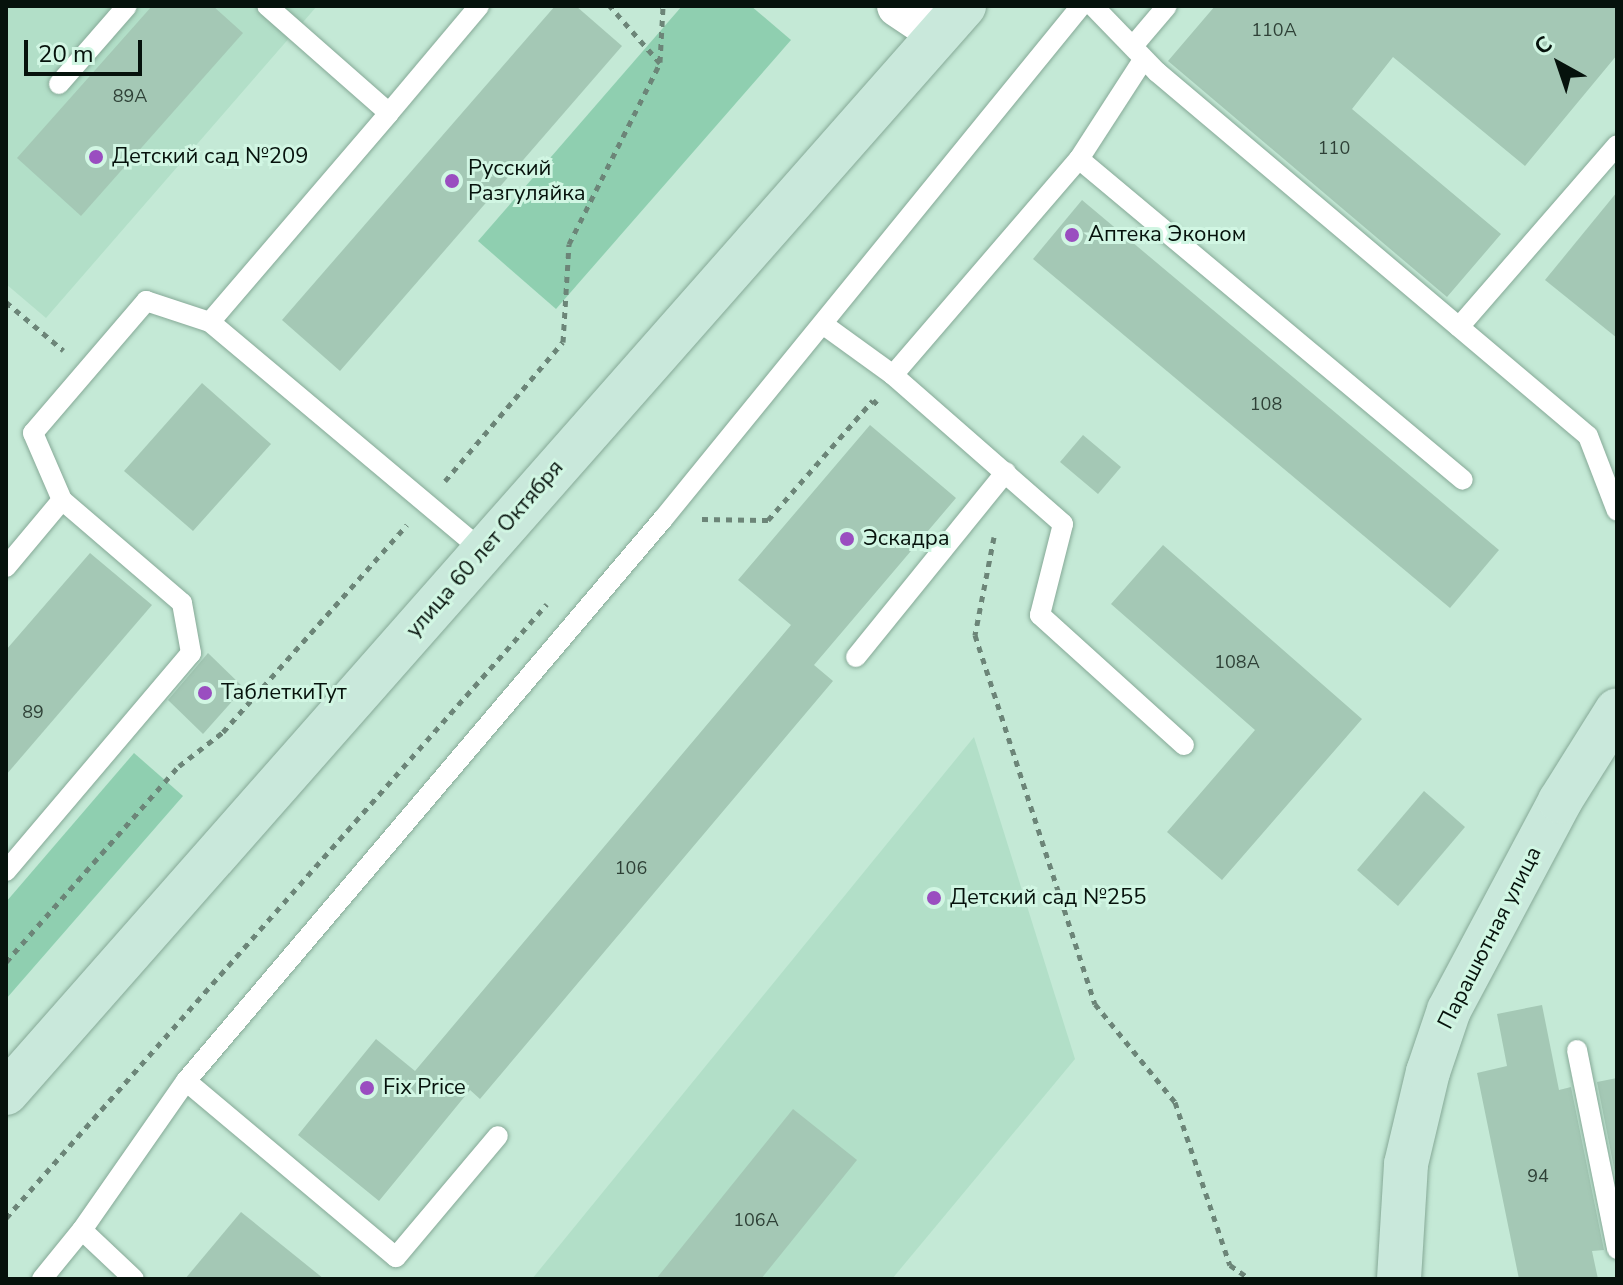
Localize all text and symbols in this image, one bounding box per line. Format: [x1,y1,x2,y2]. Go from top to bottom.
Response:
house number: 110А [1251,19,1297,41]
scale bar [28,24,146,74]
north arrow [1519,24,1599,104]
text: С [1528,29,1559,62]
text: 20 m [38,38,94,70]
house number: 89А [113,85,147,107]
house number: 110 [1318,137,1350,159]
place label: Детский сад №209 [112,144,308,170]
marker: Детский сад №209 [87,148,105,166]
place label: Русский Разгуляйка [468,155,586,206]
marker: Русский Разгуляйка [443,172,461,190]
place label: Аптека Эконом [1088,222,1246,248]
marker: Аптека Эконом [1063,226,1081,244]
house number: 108 [1250,393,1282,415]
street label: улица 60 лет Октября [401,455,569,643]
place label: Эскадра [863,526,950,552]
marker: Эскадра [838,530,856,548]
house number: 108А [1214,651,1260,673]
place label: ТаблеткиТут [221,680,347,706]
marker: ТаблеткиТут [196,684,214,702]
house number: 89 [22,701,44,723]
street label: Парашютная улица [1433,842,1547,1034]
house number: 106 [615,857,647,879]
place label: Детский сад №255 [950,885,1146,911]
marker: Детский сад №255 [925,889,943,907]
place label: Fix Price [383,1075,466,1101]
marker: Fix Price [358,1079,376,1097]
house number: 94 [1527,1165,1549,1187]
house number: 106А [733,1209,779,1231]

